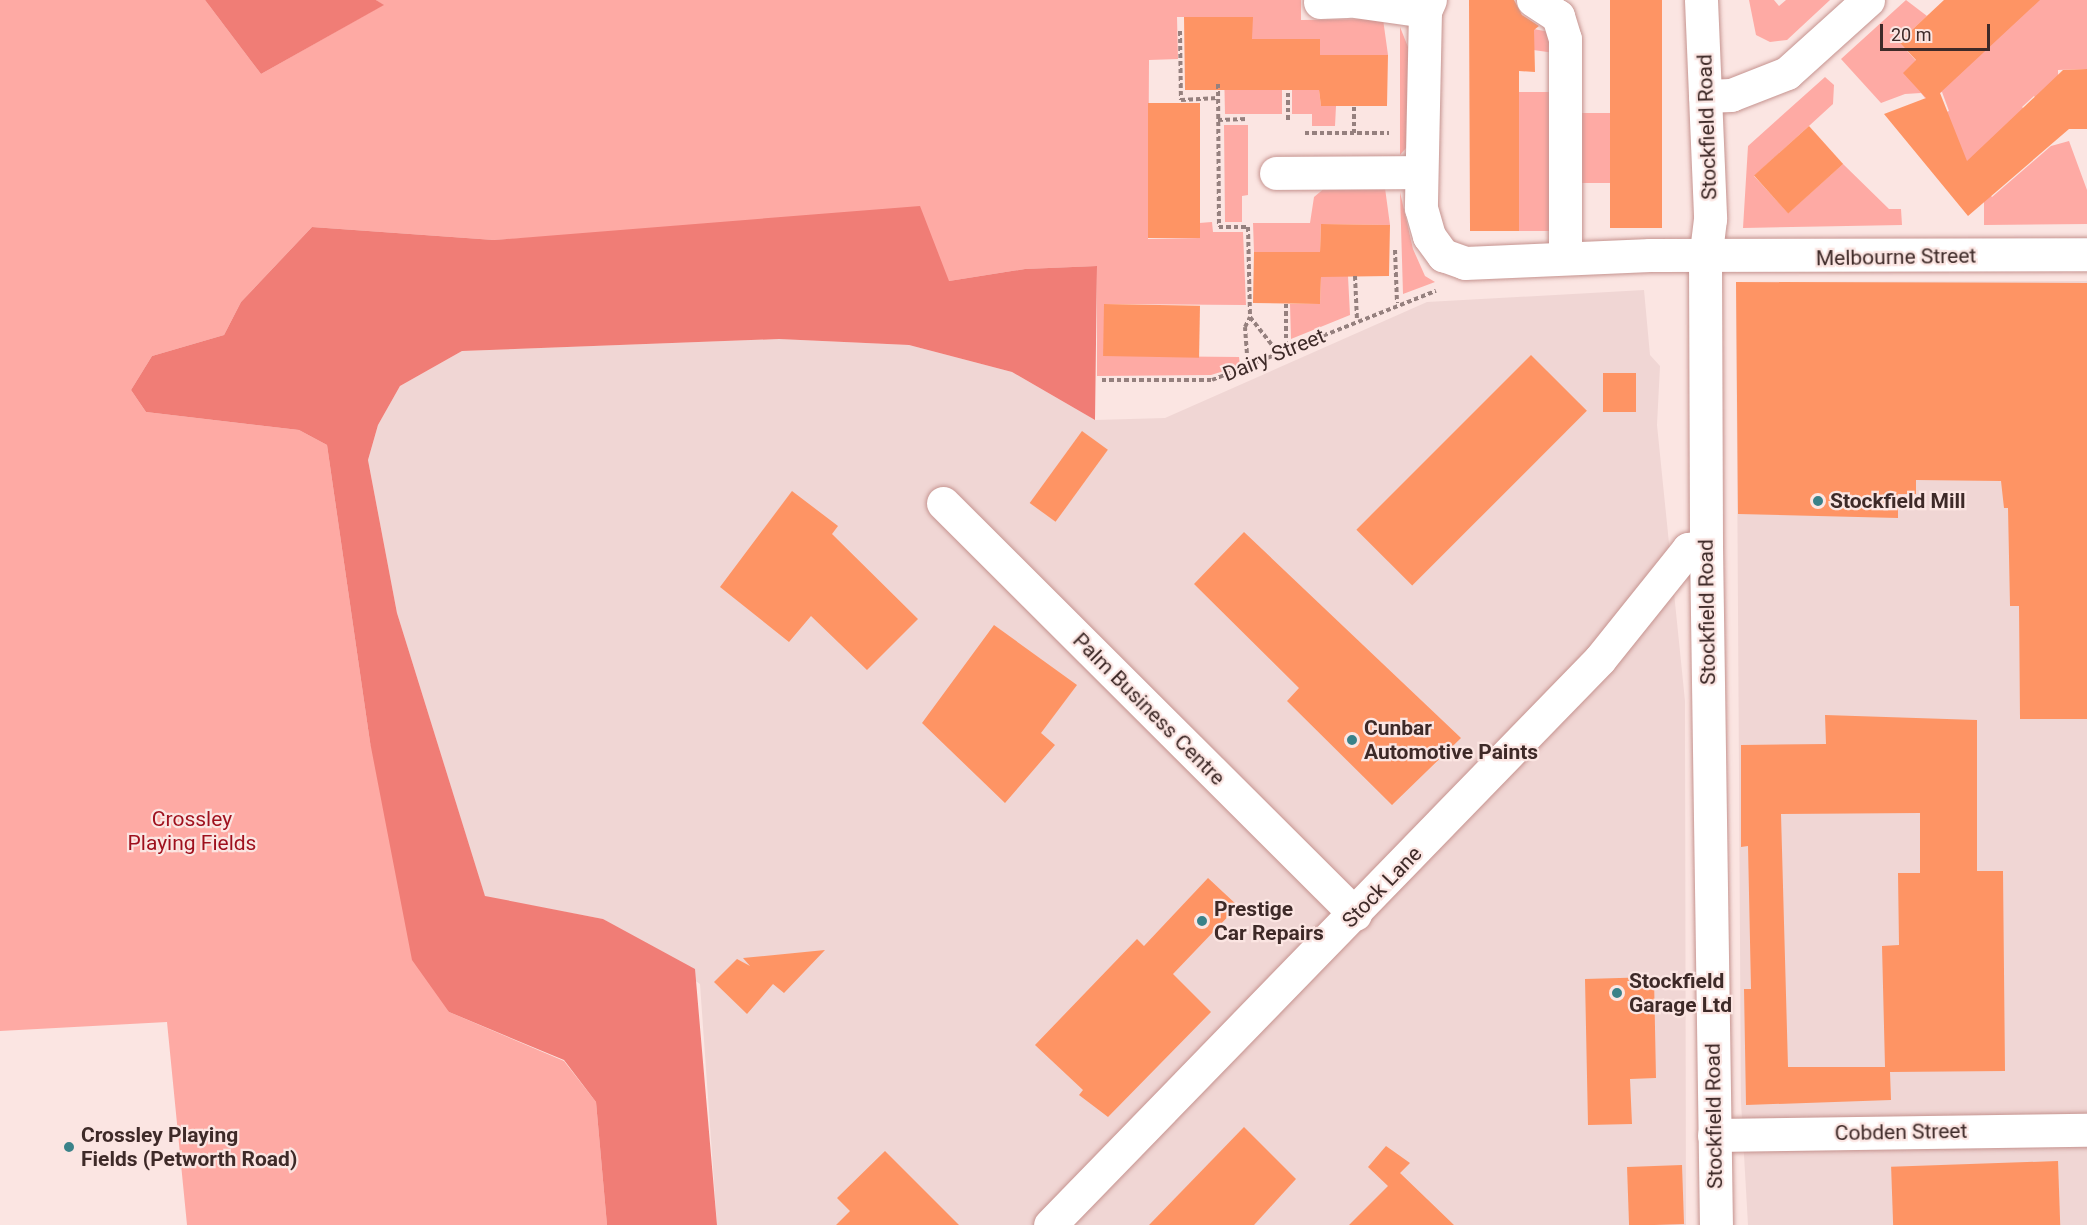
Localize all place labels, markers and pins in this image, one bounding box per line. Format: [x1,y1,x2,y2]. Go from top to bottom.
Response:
place label: Stockfield Mill [1830,488,1966,514]
marker: Stockfield Mill [1811,494,1825,508]
place label: Cunbar Automotive Paints [1364,715,1538,765]
marker: Cunbar Automotive Paints [1345,733,1359,747]
place label: Prestige Car Repairs [1214,896,1324,946]
marker: Prestige Car Repairs [1195,914,1209,928]
place label: Stockfield Garage Ltd [1629,968,1732,1018]
marker: Stockfield Garage Ltd [1610,986,1624,1000]
place label: Crossley Playing Fields (Petworth Road) [81,1122,297,1172]
marker: Crossley Playing Fields (Petworth Road) [62,1140,76,1154]

